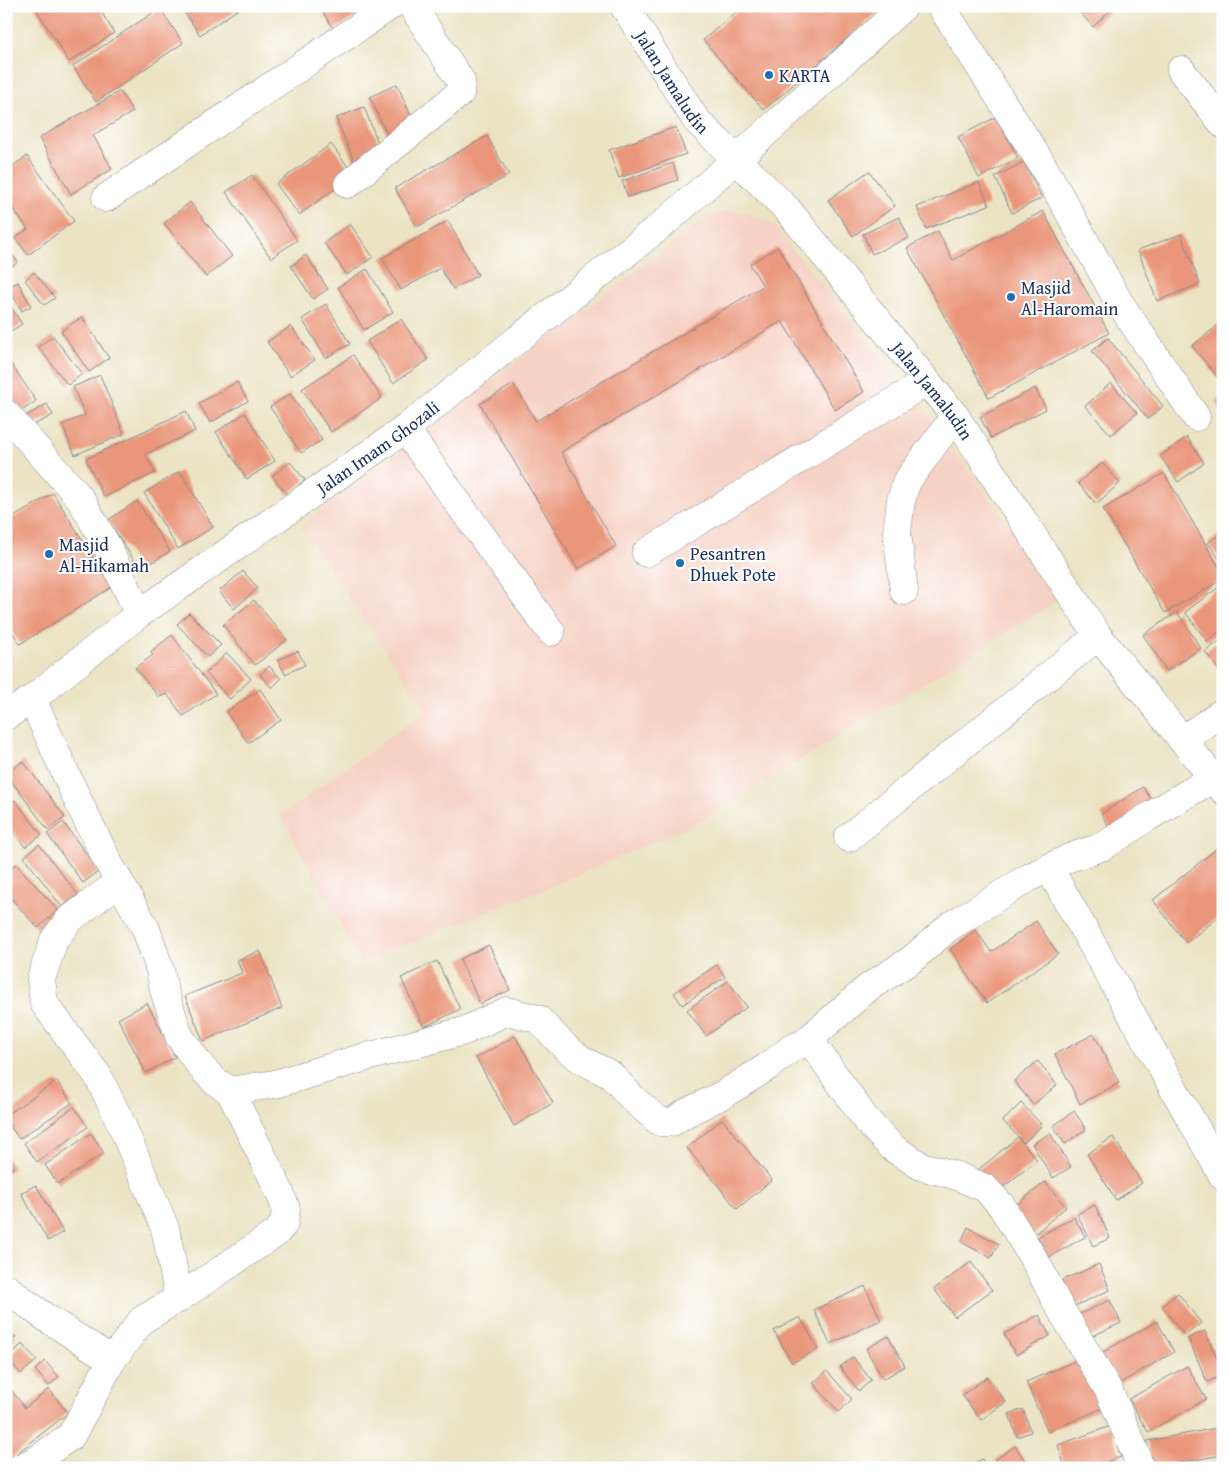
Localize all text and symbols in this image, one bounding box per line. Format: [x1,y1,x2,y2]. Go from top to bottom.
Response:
street label: Jalan Jamaludin [628,23,716,140]
place label: KARTA [779,62,831,89]
marker: KARTA [763,69,775,81]
place label: Masjid Al-Haromain [1021,274,1118,322]
marker: Masjid Al-Haromain [1005,291,1017,303]
street label: Jalan Jamaludin [885,334,980,445]
street label: Jalan Imam Ghozali [309,393,445,502]
place label: Masjid Al-Hikamah [59,531,149,579]
place label: Pesantren Dhuek Pote [690,540,776,588]
marker: Masjid Al-Hikamah [43,548,55,560]
marker: Pesantren Dhuek Pote [674,557,686,569]

